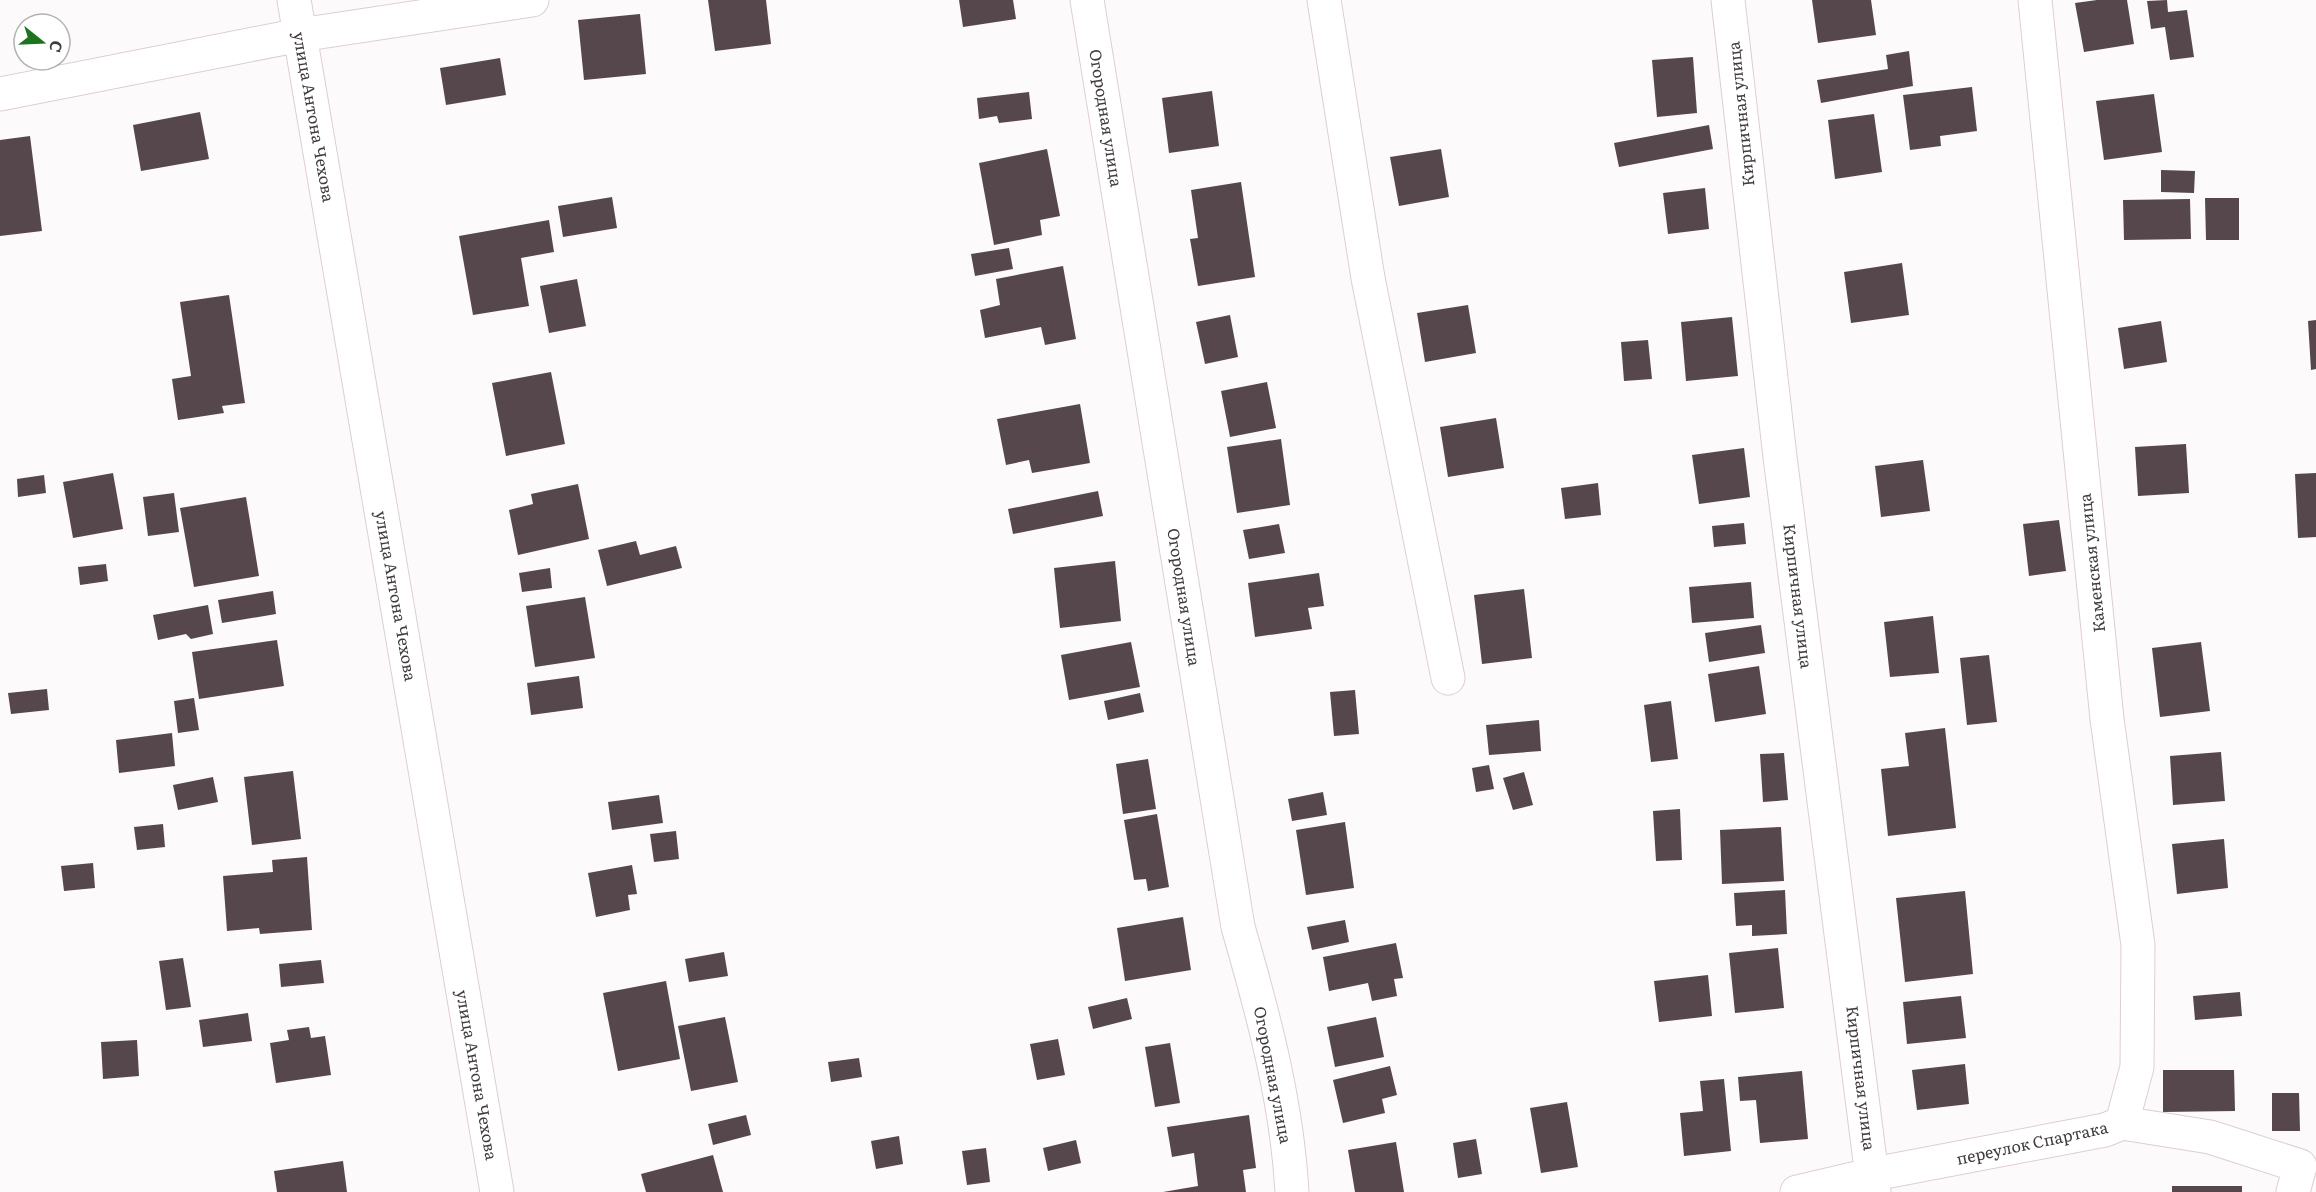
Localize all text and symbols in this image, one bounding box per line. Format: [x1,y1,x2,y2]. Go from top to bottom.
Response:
north arrow [12,12,72,72]
street label: улица Антона Чехова [288,30,342,204]
text: С [44,38,70,56]
street label: Кирпичная улица [1720,40,1760,188]
street label: Огородная улица [1084,47,1130,189]
street label: Каменская улица [2072,492,2110,634]
street label: улица Антона Чехова [370,509,424,683]
street label: Кирпичная улица [1778,522,1820,670]
street label: Огородная улица [1162,526,1208,668]
street label: улица Антона Чехова [451,988,505,1162]
street label: Огородная улица [1249,1004,1299,1146]
street label: Кирпичная улица [1841,1004,1883,1152]
street label: переулок Спартака [1954,1114,2110,1170]

